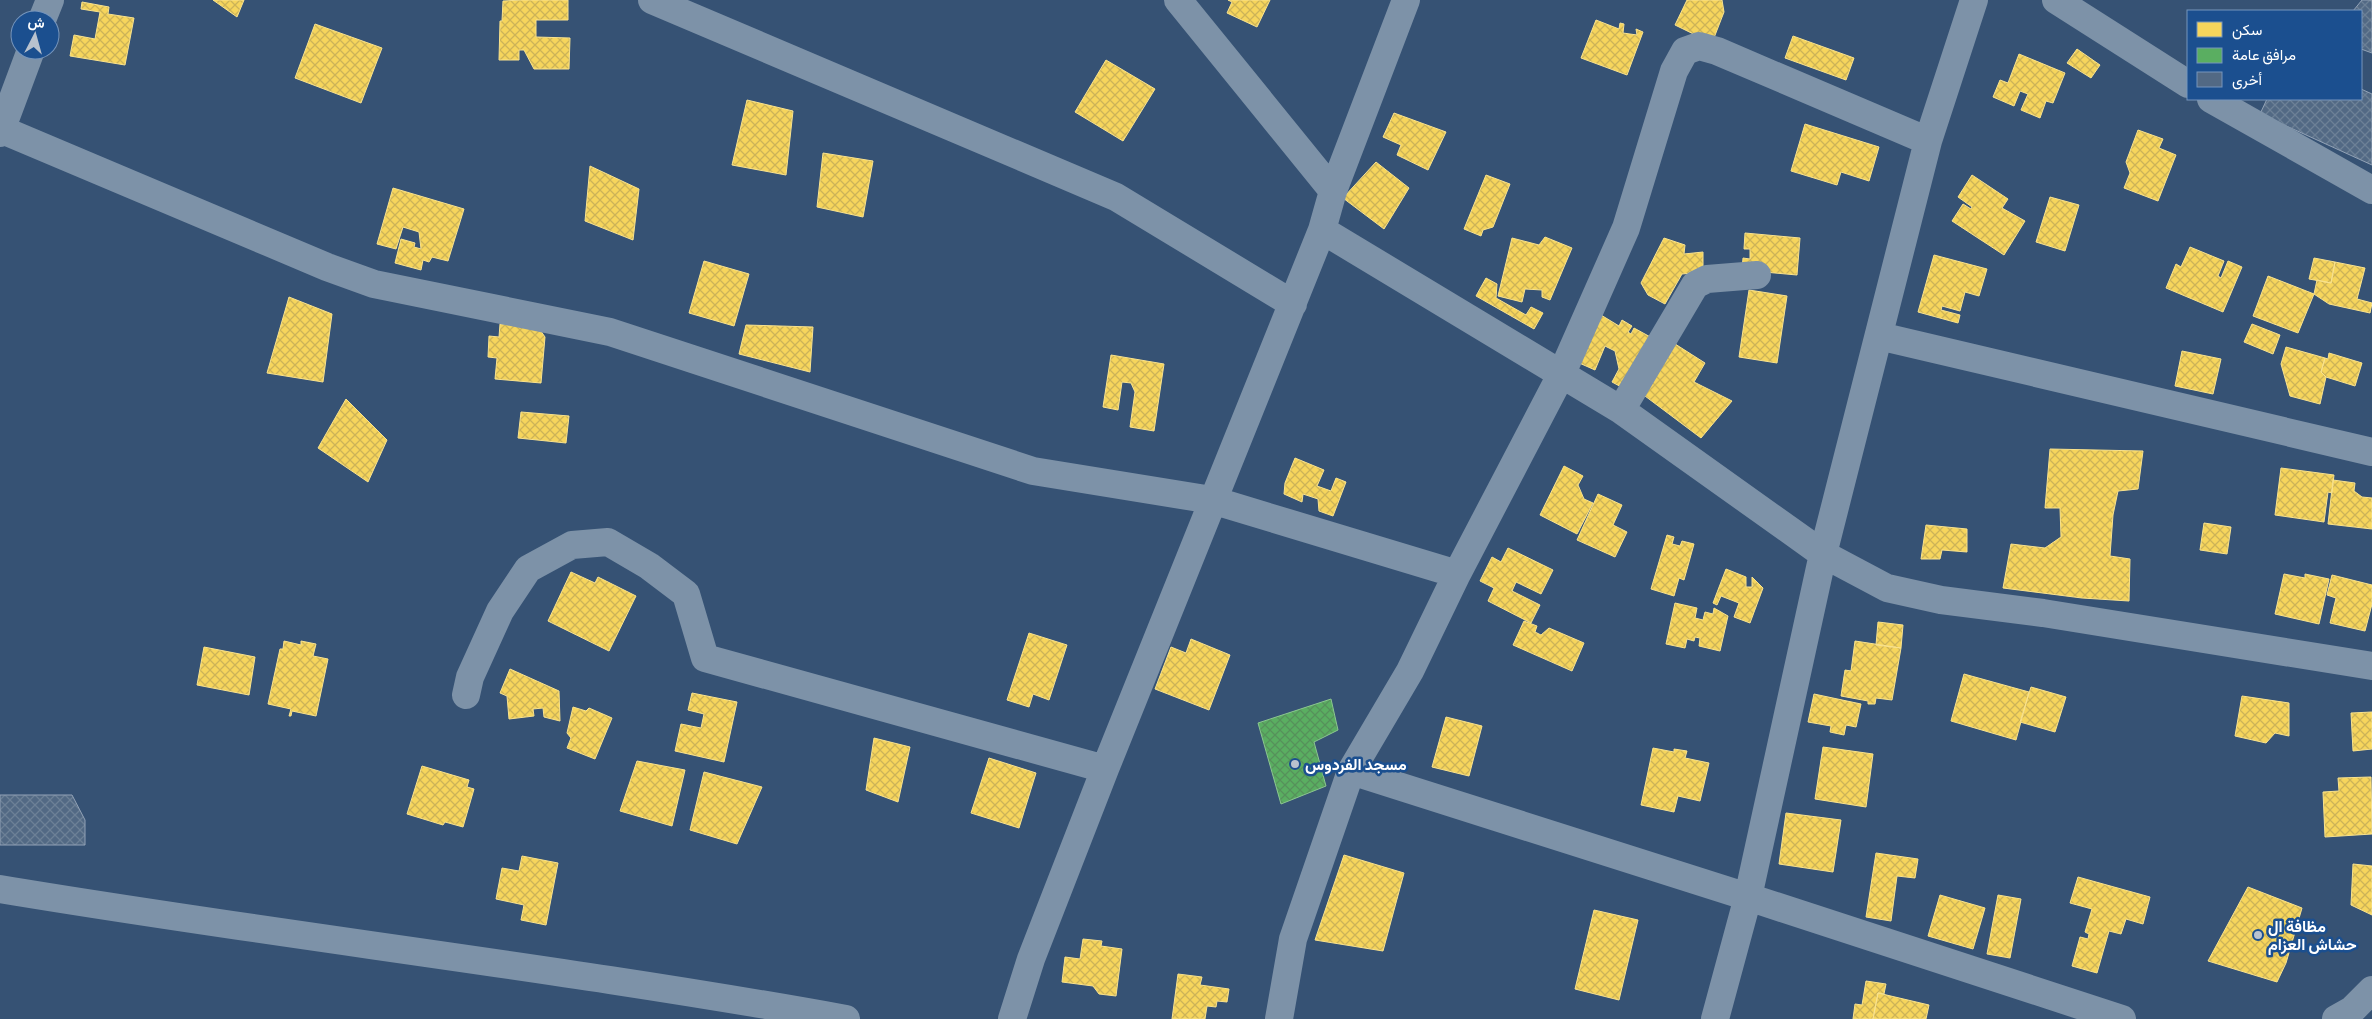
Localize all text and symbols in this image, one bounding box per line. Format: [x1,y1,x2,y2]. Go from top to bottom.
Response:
north arrow [10,10,60,60]
legend [2187,10,2362,100]
text: ش [27,11,46,32]
text: سكن [2232,19,2262,40]
text: مرافق عامة [2232,44,2296,65]
text: أخرى [2232,69,2262,90]
place label: مسجد الفردوس [1305,753,1407,775]
marker: مسجد الفردوس [1289,758,1301,770]
place label: مظافة ال حشاش العزام [2268,915,2357,955]
marker: مظافة ال حشاش العزام [2252,929,2264,941]

